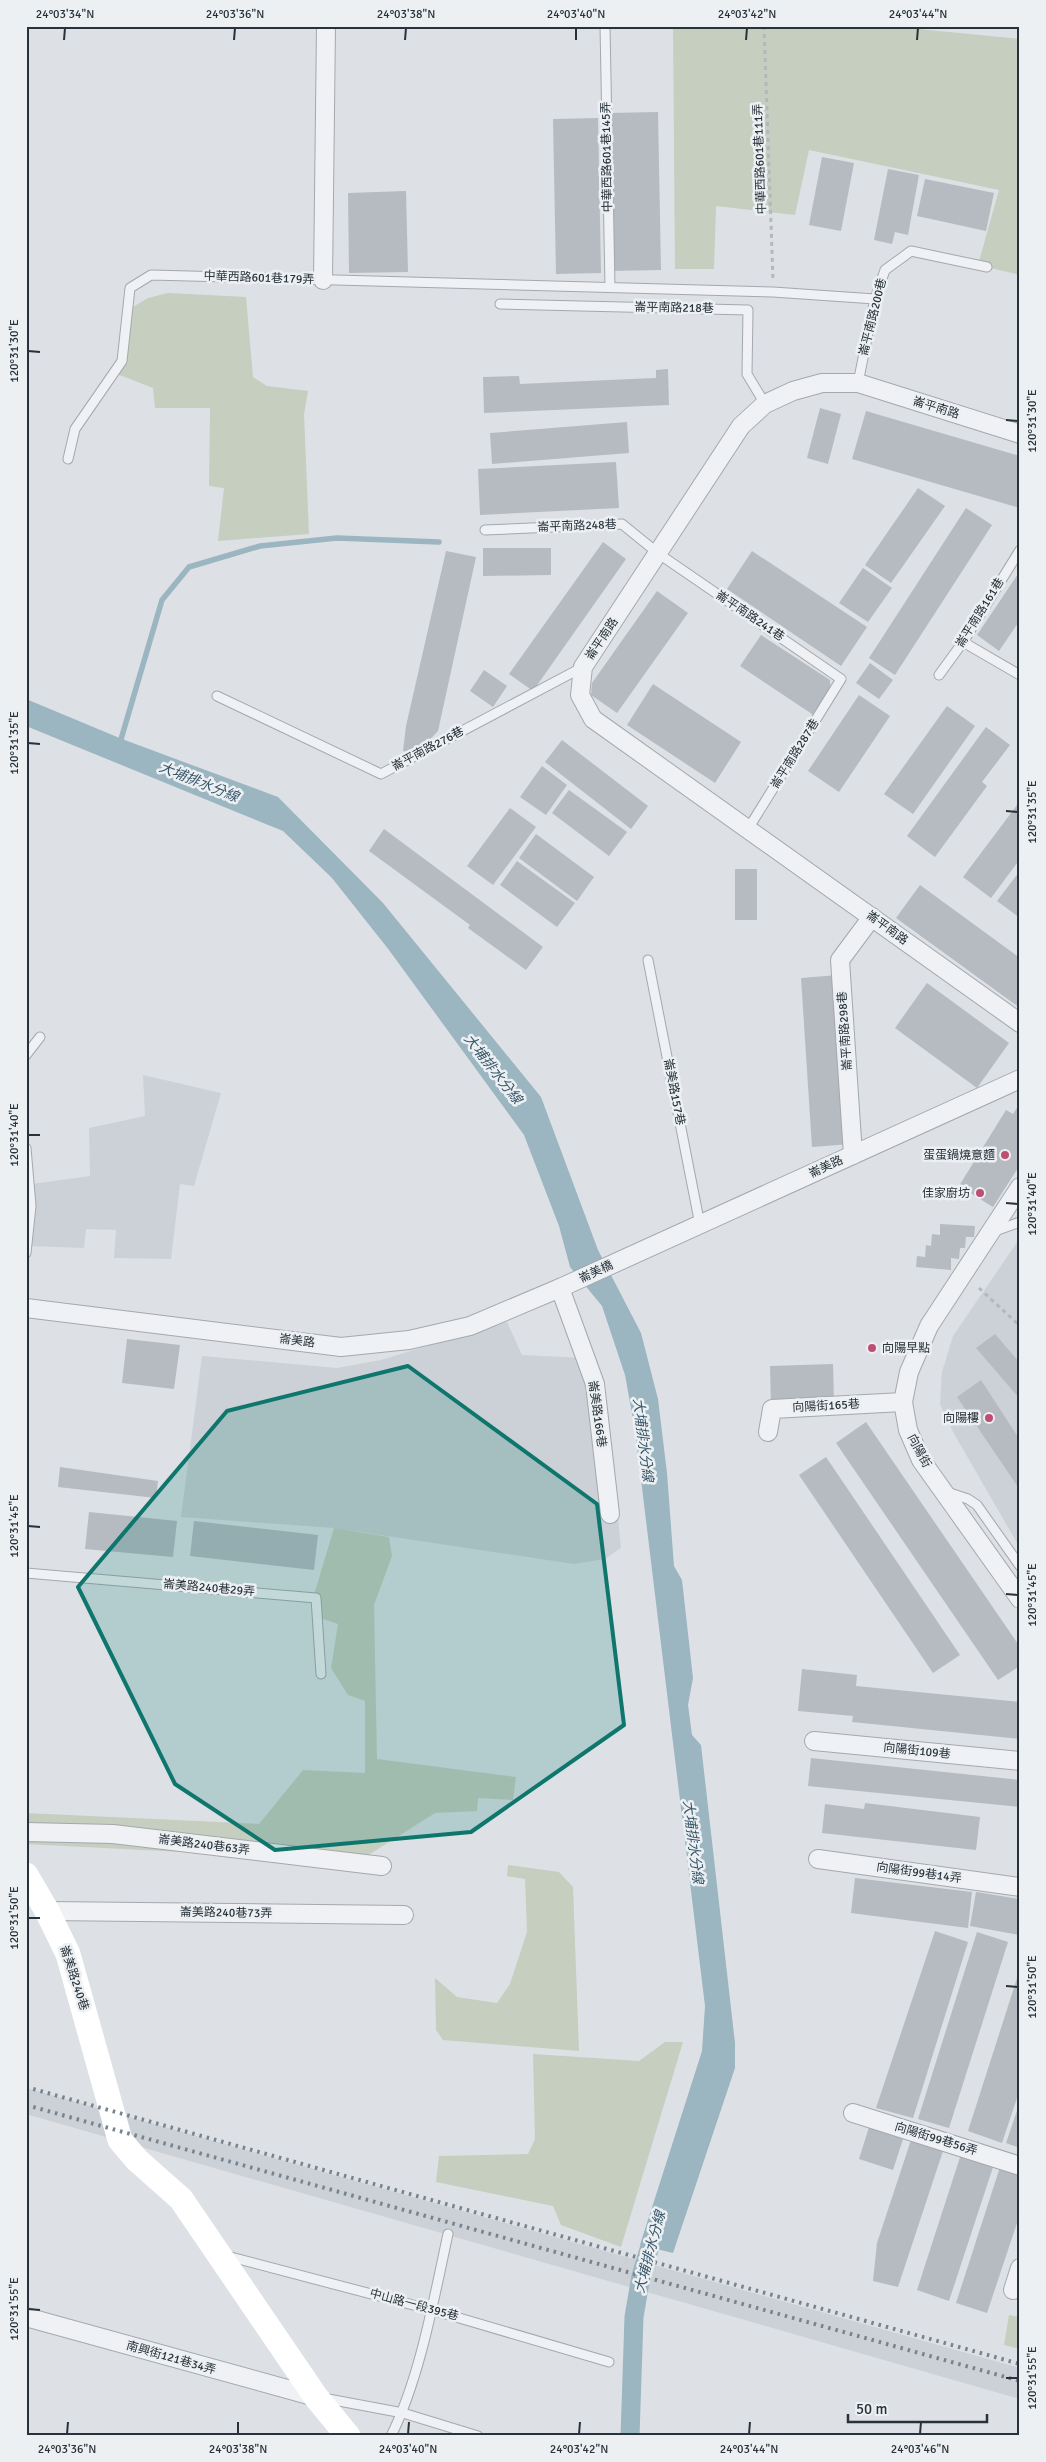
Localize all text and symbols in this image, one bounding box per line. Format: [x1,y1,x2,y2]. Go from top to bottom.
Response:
text: 24°03'34"N [36,7,94,22]
text: 24°03'36"N [206,7,264,22]
text: 24°03'38"N [377,7,435,22]
text: 24°03'40"N [547,7,605,22]
text: 24°03'42"N [718,7,776,22]
text: 24°03'44"N [889,7,947,22]
street label: 中華西路601巷145弄 [599,101,615,213]
street label: 中華西路601巷111弄 [751,103,769,215]
street label: 中華西路601巷179弄 [203,269,315,287]
street label: 崙平南路200巷 [856,277,890,357]
street label: 崙平南路218巷 [634,300,714,316]
text: 120°31'30"E [7,319,22,383]
text: 120°31'30"E [1025,389,1040,453]
street label: 崙平南路 [911,394,961,422]
street label: 崙平南路248巷 [537,517,617,535]
street label: 崙平南路161巷 [953,575,1007,651]
street label: 崙平南路241巷 [713,588,787,644]
street label: 崙平南路 [582,615,622,663]
text: 120°31'35"E [7,711,22,775]
street label: 崙平南路287巷 [768,716,822,792]
street label: 崙平南路276巷 [389,724,467,774]
water label: 大埔排水分線 [157,758,243,806]
text: 120°31'35"E [1025,780,1040,844]
street label: 崙平南路 [863,908,911,948]
street label: 崙平南路298巷 [835,991,855,1071]
water label: 大埔排水分線 [460,1031,527,1109]
street label: 崙美路157巷 [660,1057,688,1127]
text: 120°31'40"E [7,1103,22,1167]
place label: 蛋蛋鍋燒意麵 [923,1148,995,1163]
marker: 蛋蛋鍋燒意麵 [999,1149,1011,1161]
street label: 崙美路 [807,1153,845,1181]
text: 120°31'40"E [1025,1172,1040,1236]
place label: 佳家廚坊 [922,1186,970,1201]
marker: 佳家廚坊 [974,1187,986,1199]
street label: 崙美橋 [577,1258,615,1286]
street label: 崙美路 [278,1331,316,1351]
place label: 向陽早點 [882,1341,930,1356]
marker: 向陽早點 [866,1342,878,1354]
street label: 崙美路166巷 [585,1380,609,1448]
water label: 大埔排水分線 [629,1397,657,1485]
street label: 向陽街165巷 [792,1397,860,1415]
place label: 向陽樓 [943,1411,979,1426]
marker: 向陽樓 [983,1412,995,1424]
street label: 向陽街 [904,1432,934,1470]
text: 120°31'45"E [7,1494,22,1558]
text: 120°31'45"E [1025,1563,1040,1627]
street label: 崙美路240巷29弄 [162,1577,256,1599]
street label: 向陽街109巷 [883,1740,951,1762]
water label: 大埔排水分線 [679,1799,707,1887]
street label: 崙美路240巷63弄 [157,1832,251,1858]
street label: 向陽街99巷14弄 [875,1860,963,1886]
text: 120°31'50"E [7,1886,22,1950]
street label: 崙美路240巷73弄 [180,1905,272,1921]
street label: 崙美路240巷 [56,1944,92,2012]
text: 120°31'50"E [1025,1955,1040,2019]
street label: 向陽街99巷56弄 [893,2119,979,2159]
water label: 大埔排水分線 [631,2207,670,2295]
text: 120°31'55"E [7,2277,22,2341]
street label: 中山路一段395巷 [368,2286,460,2324]
street label: 南興街121巷34弄 [125,2338,217,2378]
text: 120°31'55"E [1025,2346,1040,2410]
scale bar [848,2392,987,2424]
text: 50 m [856,2400,887,2418]
text: 24°03'36"N [38,2442,96,2457]
text: 24°03'38"N [209,2442,267,2457]
text: 24°03'40"N [379,2442,437,2457]
text: 24°03'42"N [550,2442,608,2457]
text: 24°03'44"N [720,2442,778,2457]
text: 24°03'46"N [891,2442,949,2457]

